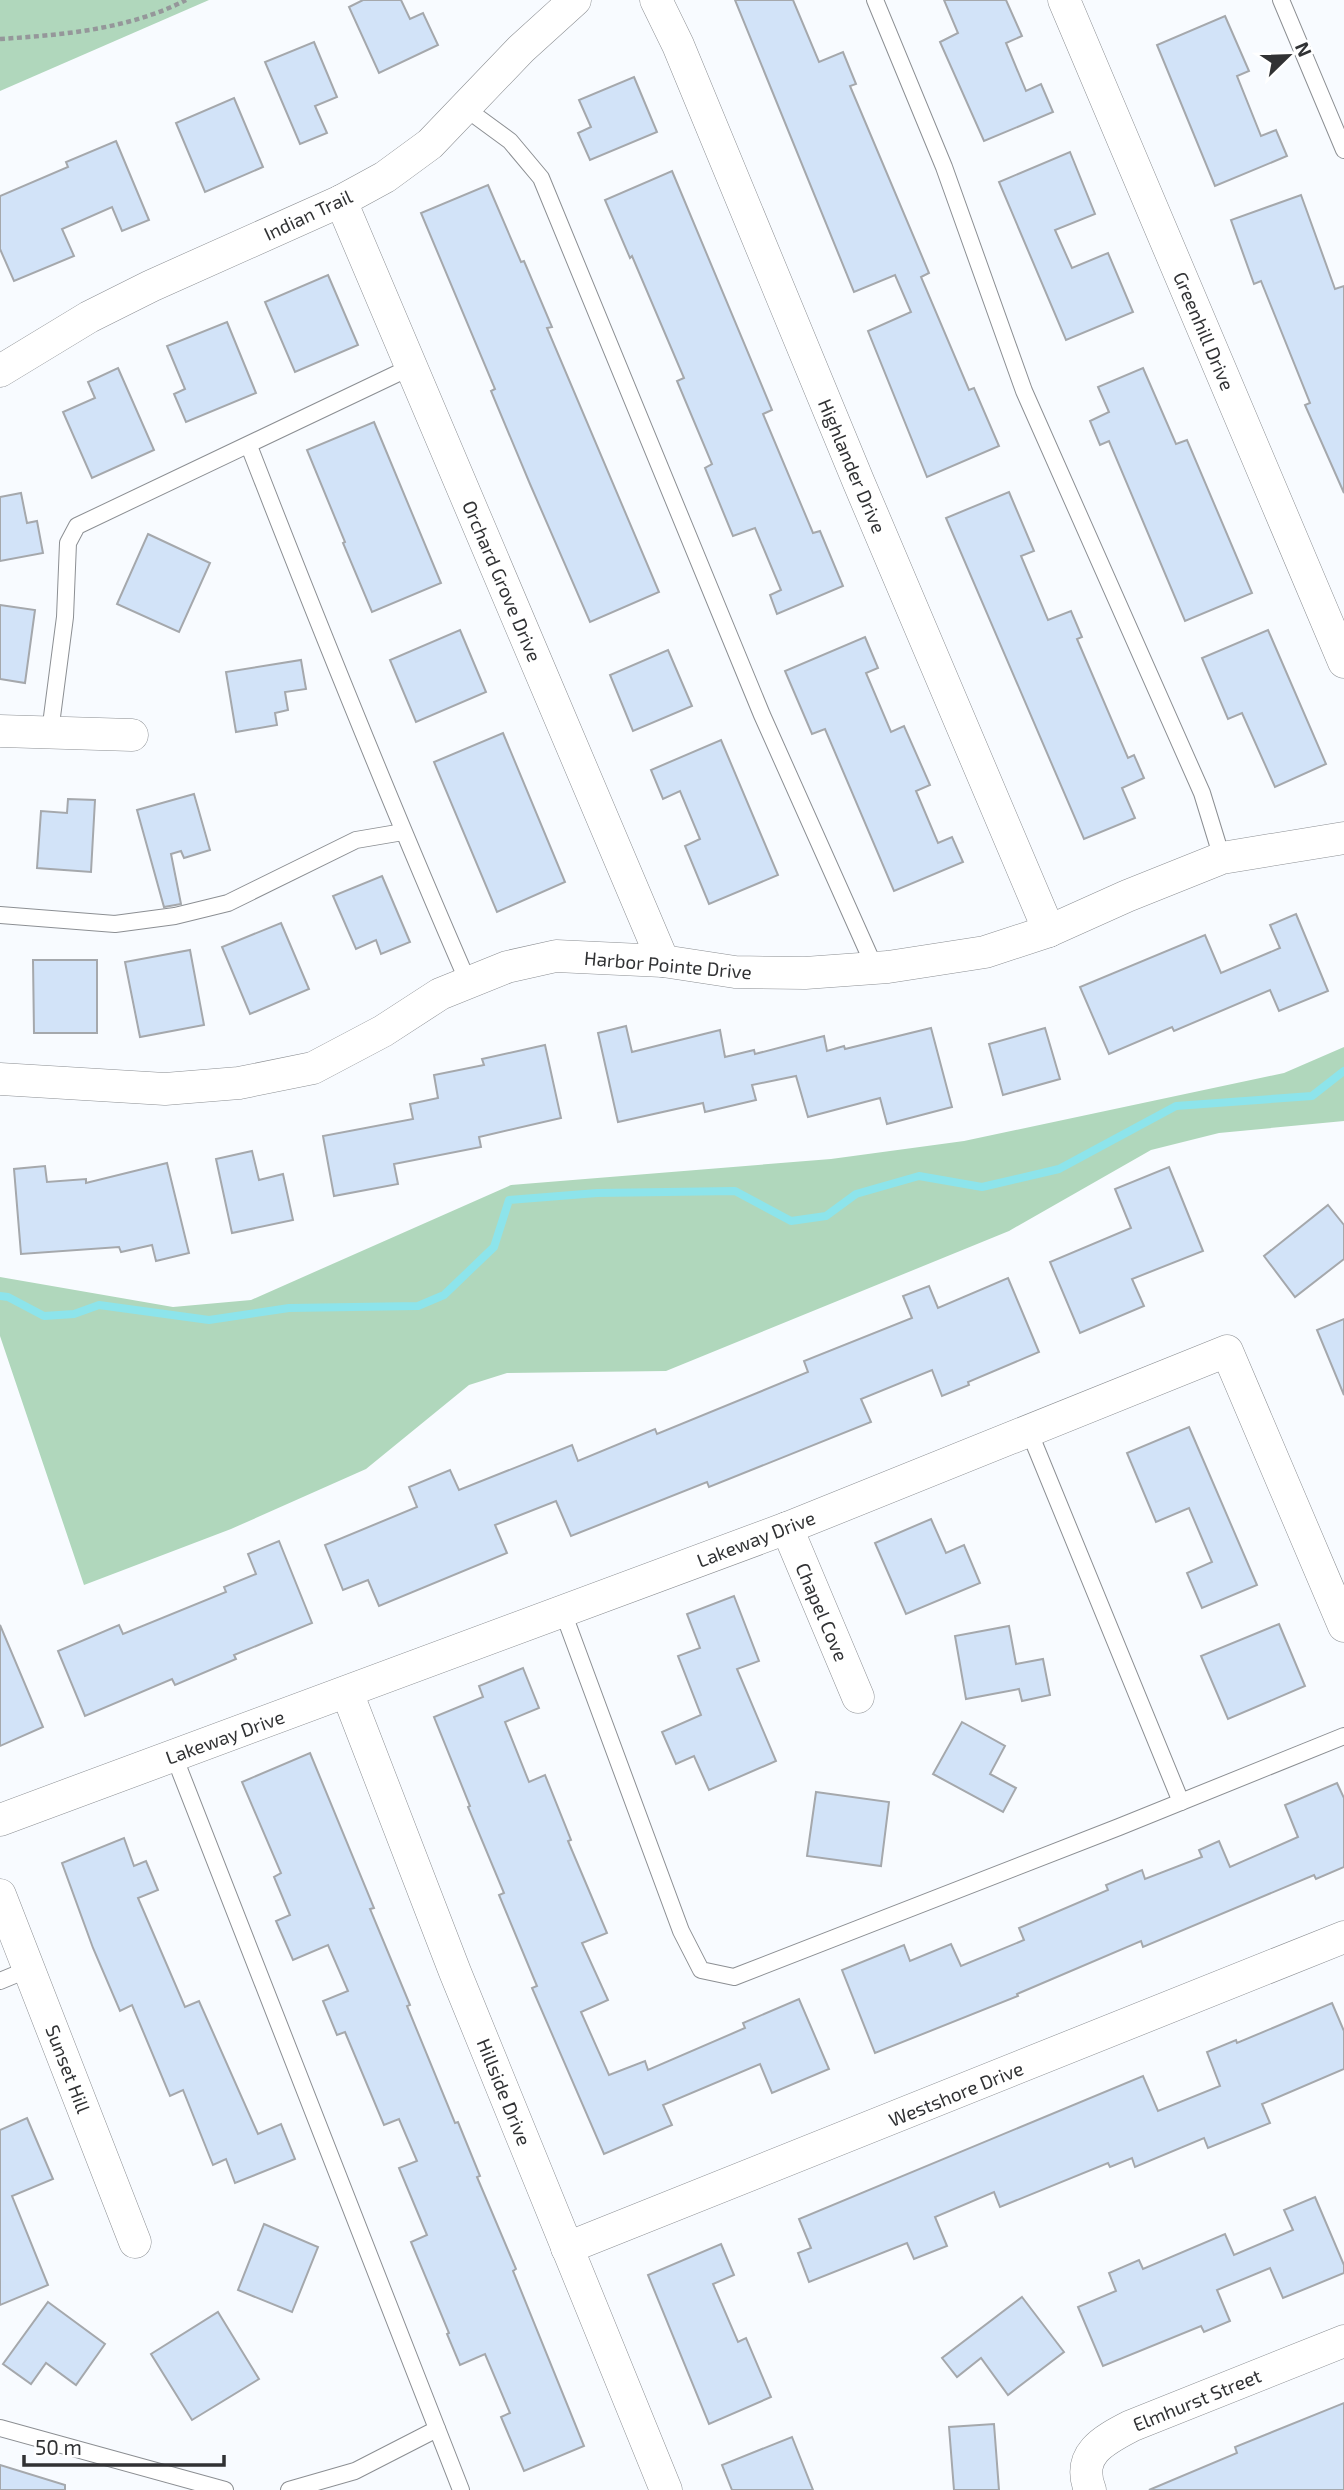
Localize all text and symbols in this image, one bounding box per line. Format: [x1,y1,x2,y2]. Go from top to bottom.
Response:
north arrow [1253,21,1323,91]
text: N [1291,38,1317,60]
street label: Indian Trail [260,184,356,245]
street label: Greenhill Drive [1169,268,1240,394]
street label: Highlander Drive [814,395,891,536]
street label: Orchard Grove Drive [458,497,547,665]
street label: Harbor Pointe Drive [583,946,753,983]
street label: Lakeway Drive [693,1505,818,1572]
street label: Chapel Cove [791,1559,853,1664]
street label: Lakeway Drive [162,1704,287,1769]
street label: Sunset Hill [41,2021,96,2116]
street label: Hillside Drive [473,2035,536,2149]
street label: Westshore Drive [885,2056,1026,2131]
street label: Elmhurst Street [1129,2363,1264,2436]
scale bar [24,2424,224,2468]
text: 50 m [35,2434,82,2459]

